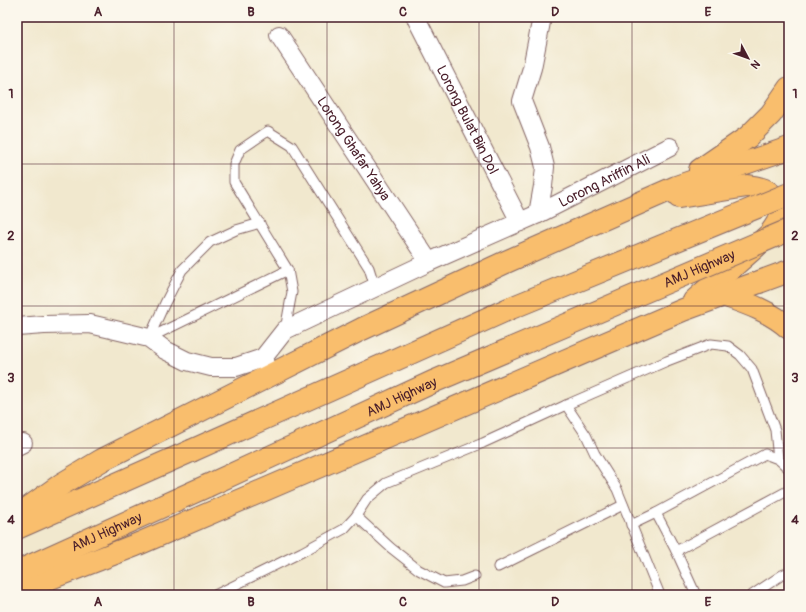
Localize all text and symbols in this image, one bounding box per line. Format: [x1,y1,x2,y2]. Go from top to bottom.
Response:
text: A [94,4,103,20]
text: B [247,4,255,20]
text: C [399,4,407,20]
text: D [551,4,559,20]
text: E [705,4,712,20]
north arrow [728,38,768,78]
text: N [747,57,763,72]
street label: Lorong Bulat Bin Dol [433,63,502,177]
text: 1 [8,86,14,102]
text: 1 [792,86,798,102]
street label: Lorong Ghafar Yahya [313,94,394,204]
street label: Lorong Ariffin Ali [556,151,653,211]
text: 2 [7,228,15,244]
text: 2 [791,228,799,244]
street label: AMJ Highway [661,246,737,292]
text: 3 [7,370,15,386]
text: 3 [791,370,799,386]
street label: AMJ Highway [363,373,440,421]
street label: AMJ Highway [68,509,145,555]
text: 4 [7,512,15,528]
text: 4 [791,512,799,528]
text: A [94,594,103,610]
text: B [247,594,255,610]
text: C [399,594,407,610]
text: D [551,594,559,610]
text: E [705,594,712,610]

